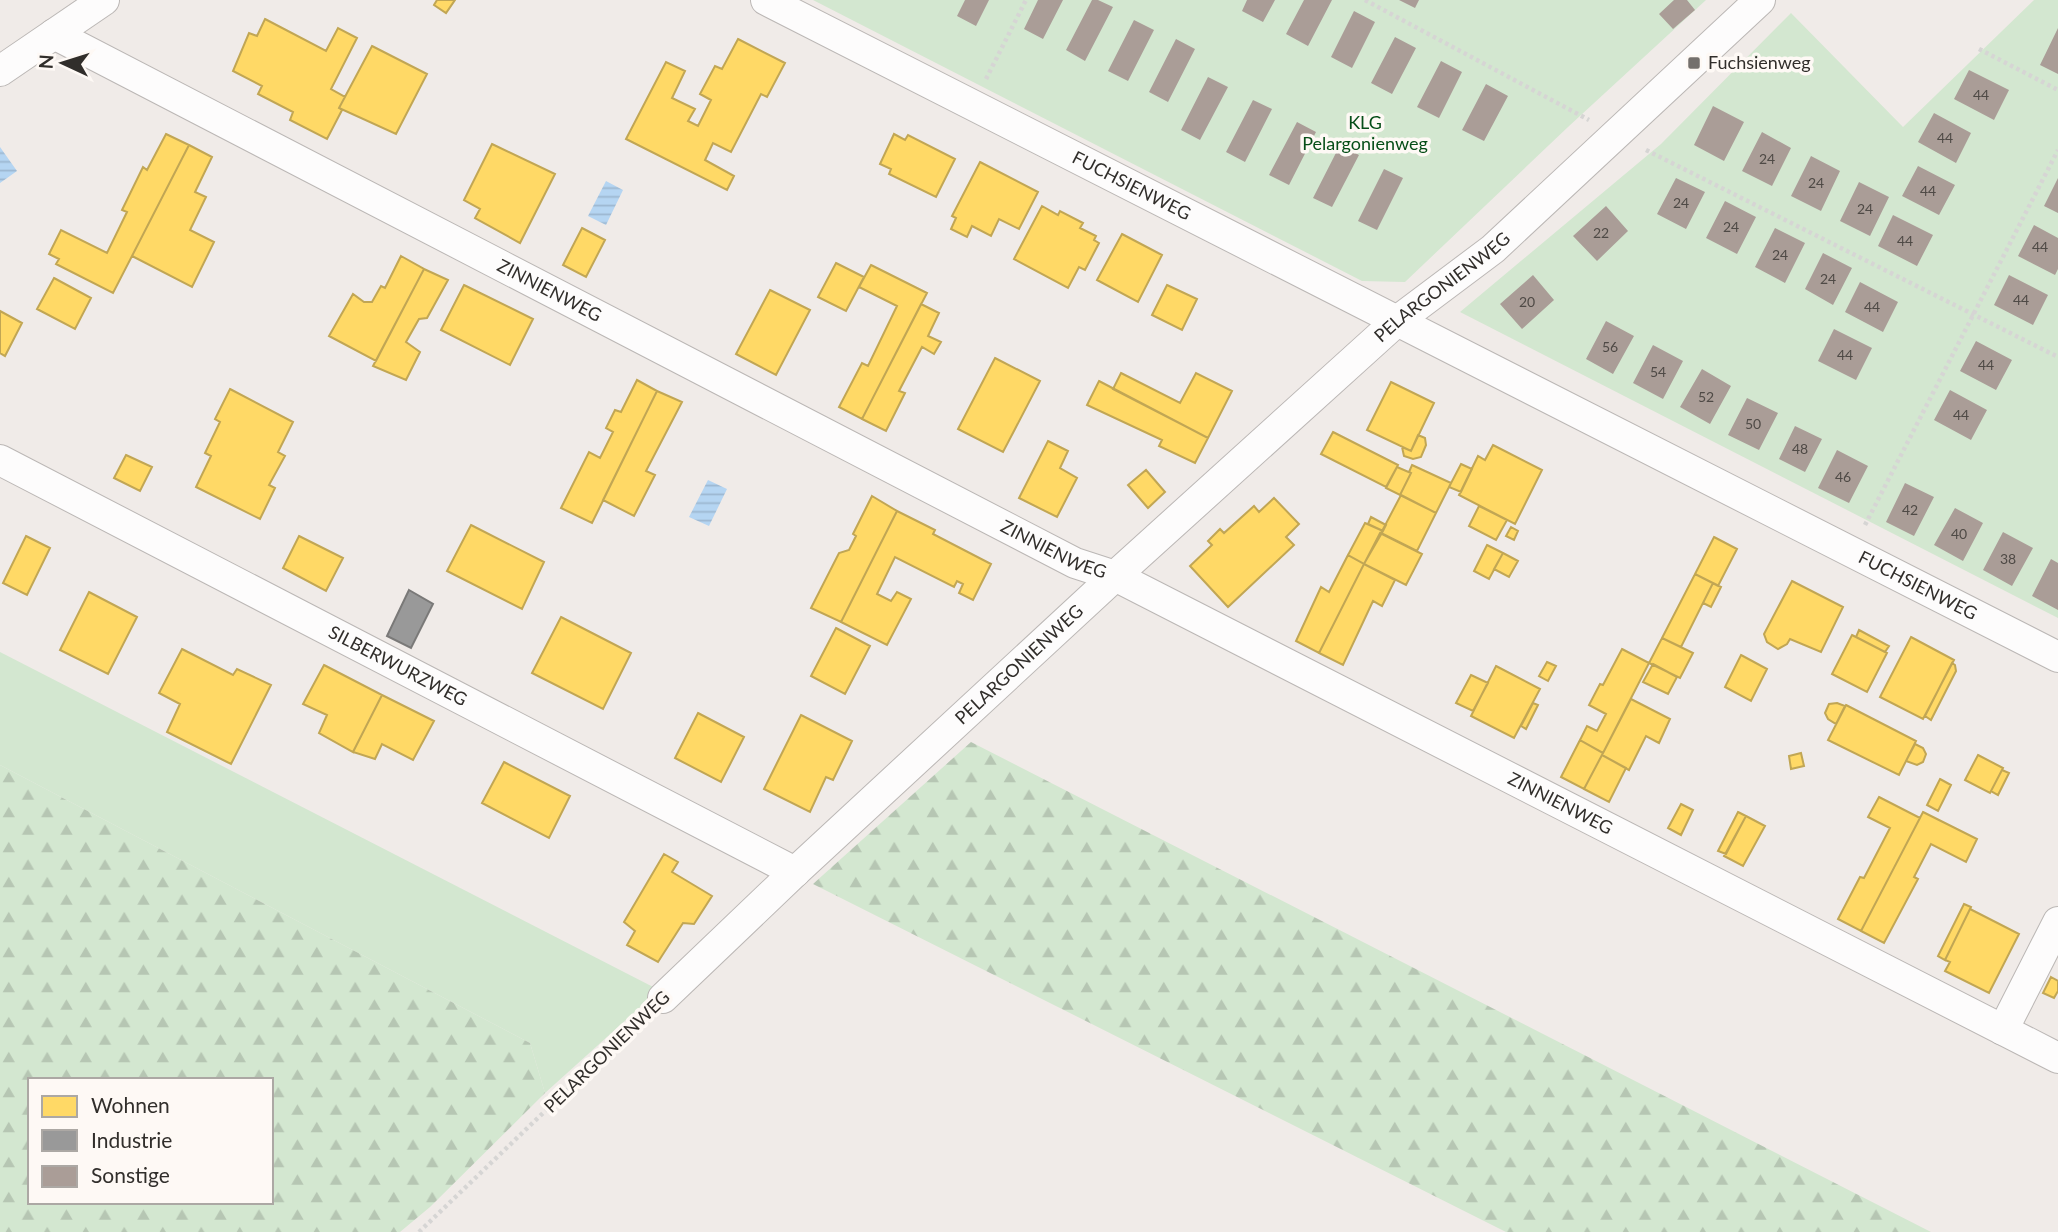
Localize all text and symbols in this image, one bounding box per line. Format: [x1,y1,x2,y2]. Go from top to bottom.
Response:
north arrow [28,28,98,98]
place label: Fuchsienweg [1708,51,1811,73]
text: N [34,54,58,70]
marker: Fuchsienweg [1686,55,1702,71]
house number: 44 [1973,86,1989,103]
park label: KLG Pelargonienweg [1302,111,1428,154]
house number: 44 [1937,129,1953,146]
street label: FUCHSIENWEG [1069,146,1195,224]
house number: 24 [1759,150,1775,167]
house number: 24 [1808,174,1824,191]
house number: 44 [1920,182,1936,199]
house number: 24 [1673,194,1689,211]
house number: 24 [1857,200,1873,217]
house number: 24 [1723,218,1739,235]
house number: 22 [1593,224,1609,241]
street label: PELARGONIENWEG [1369,227,1514,346]
house number: 44 [1897,232,1913,249]
house number: 44 [2032,238,2048,255]
house number: 24 [1772,246,1788,263]
street label: ZINNIENWEG [494,254,606,326]
house number: 24 [1820,270,1836,287]
house number: 44 [2013,291,2029,308]
house number: 20 [1519,293,1535,310]
house number: 44 [1864,298,1880,315]
house number: 56 [1602,338,1618,355]
house number: 44 [1837,346,1853,363]
house number: 44 [1978,356,1994,373]
house number: 54 [1650,363,1666,380]
house number: 52 [1698,388,1714,405]
house number: 44 [1953,406,1969,423]
house number: 50 [1745,415,1761,432]
house number: 48 [1792,440,1808,457]
house number: 46 [1835,468,1851,485]
house number: 42 [1902,501,1918,518]
street label: ZINNIENWEG [997,515,1109,583]
house number: 40 [1951,525,1967,542]
street label: FUCHSIENWEG [1855,545,1981,624]
house number: 38 [2000,550,2016,567]
street label: PELARGONIENWEG [950,599,1087,728]
street label: SILBERWURZWEG [325,620,471,710]
street label: ZINNIENWEG [1505,767,1617,839]
street label: PELARGONIENWEG [539,986,674,1117]
legend [28,1078,273,1204]
text: Wohnen [91,1092,170,1117]
text: Industrie [91,1127,172,1152]
text: Sonstige [91,1162,170,1187]

